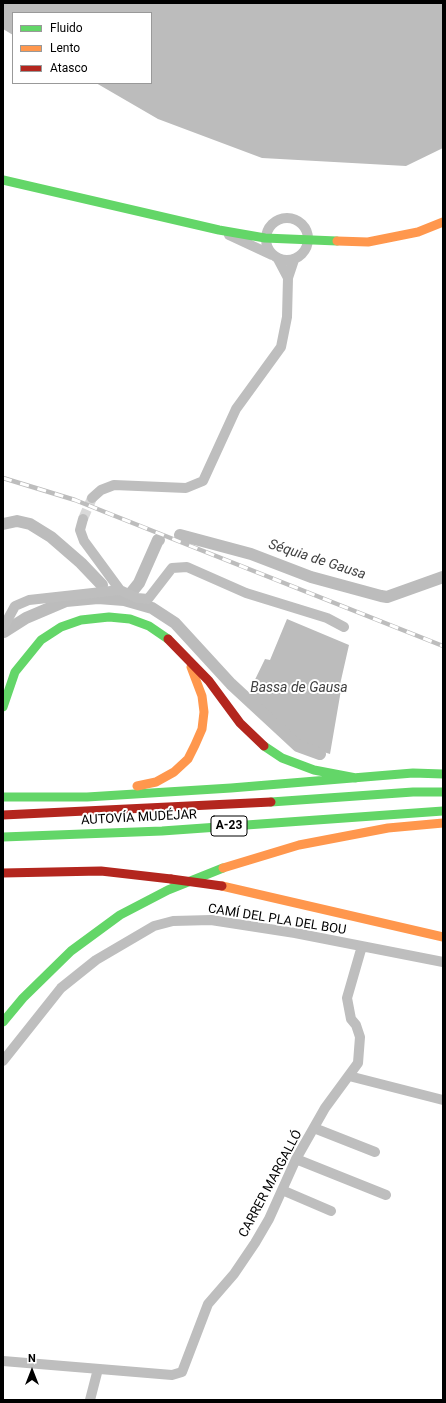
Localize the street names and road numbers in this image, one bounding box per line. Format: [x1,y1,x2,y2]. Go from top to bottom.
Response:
street label: AUTOVÍA MUDÉJAR [81,807,197,829]
road number: A-23 [211,816,247,836]
street label: CAMÍ DEL PLA DEL BOU [207,901,347,939]
street label: CARRER MARGALLÓ [236,1128,306,1240]

